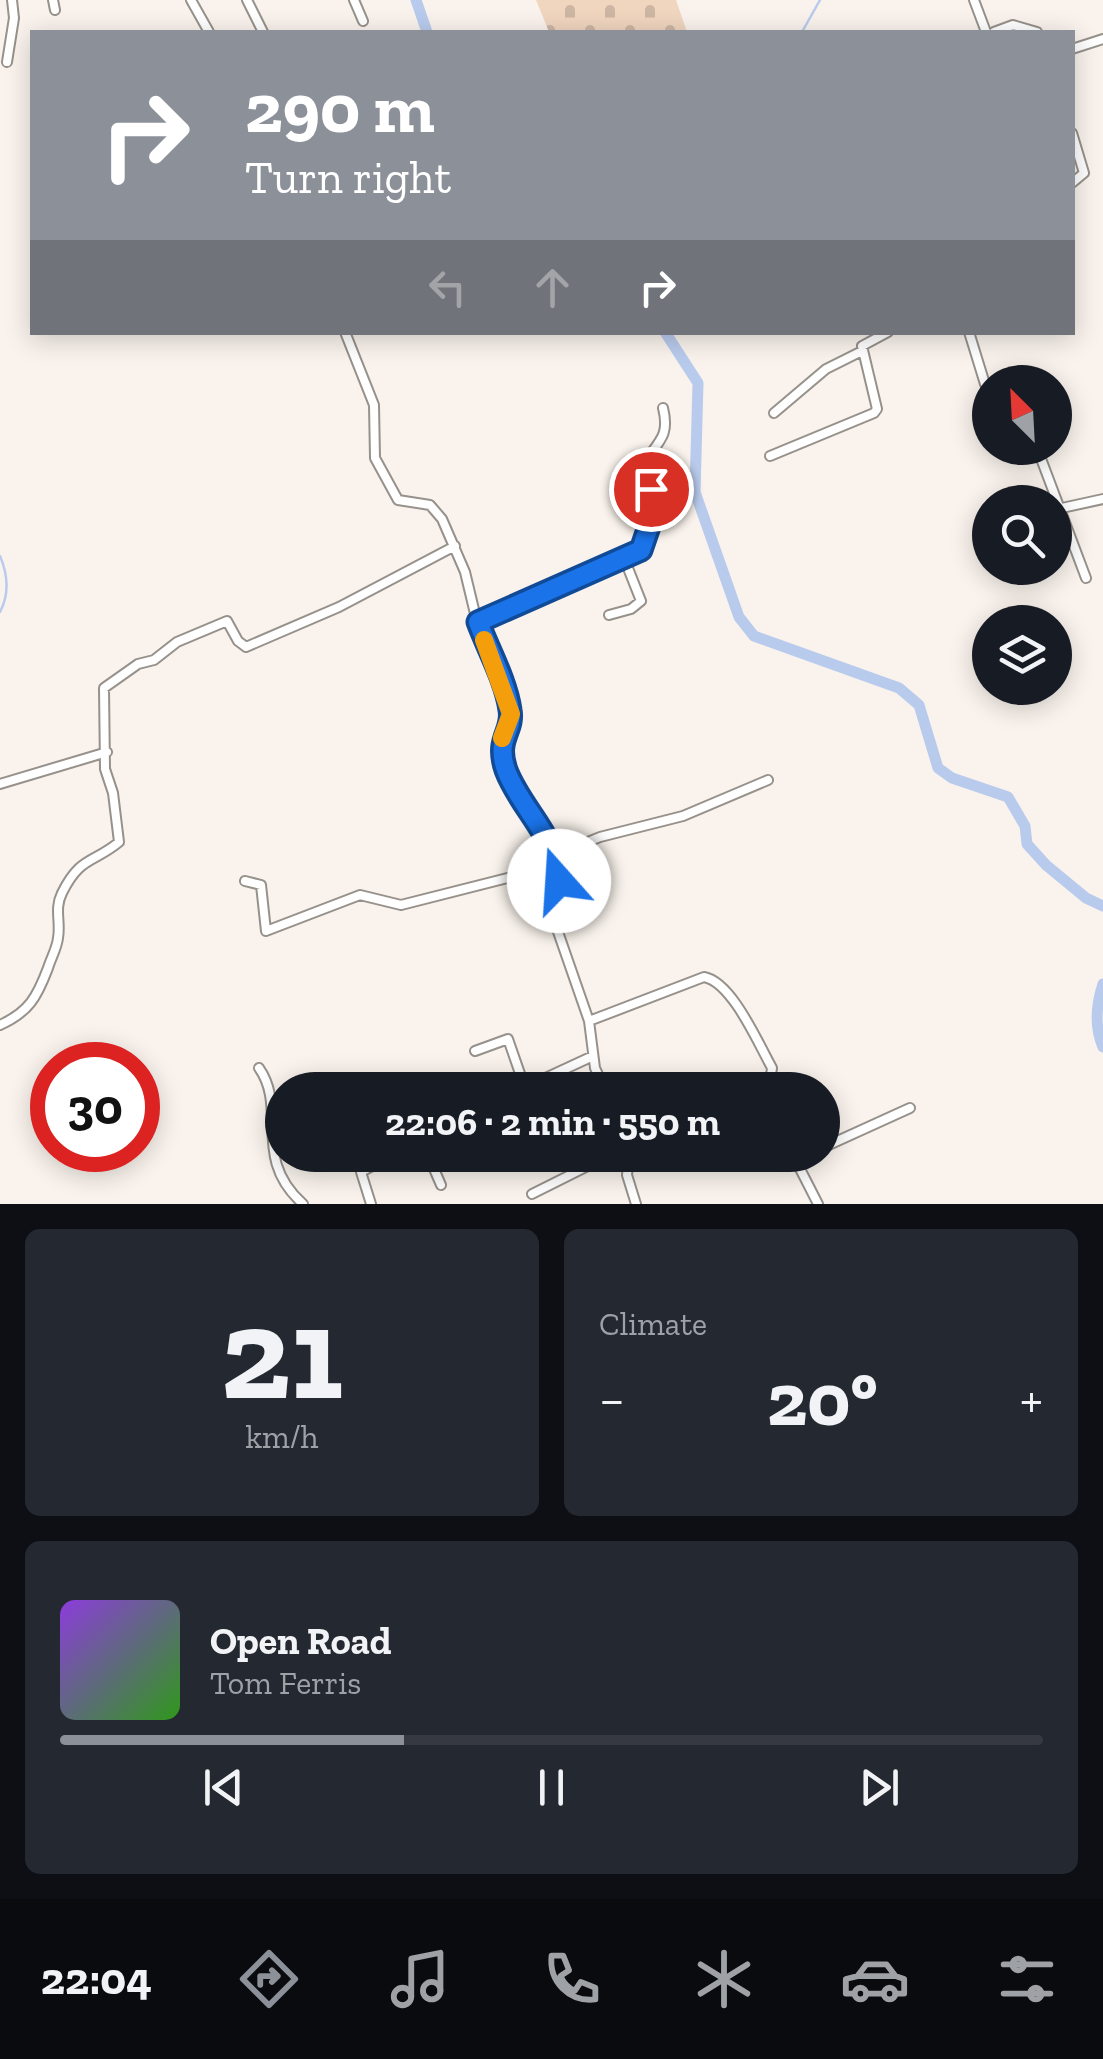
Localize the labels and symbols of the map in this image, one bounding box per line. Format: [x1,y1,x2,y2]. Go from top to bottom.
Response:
north arrow [972,365,1072,465]
pin [609,447,694,532]
position arrow [507,829,611,933]
speed limit sign: 30 [30,1042,160,1172]

